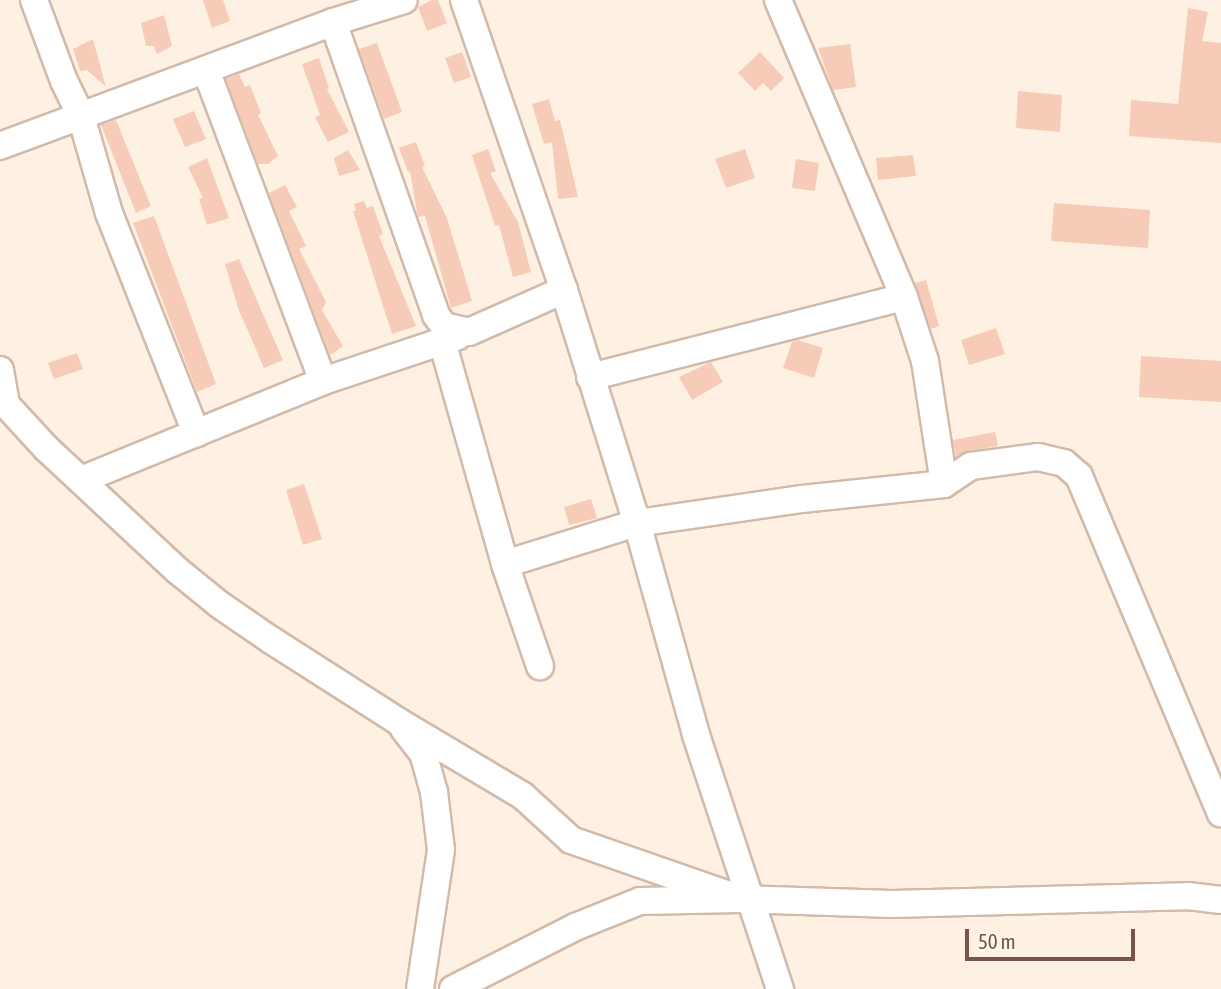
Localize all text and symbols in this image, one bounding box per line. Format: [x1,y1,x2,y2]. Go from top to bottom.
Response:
scale bar [969,916,1139,960]
text: 50 m [978,929,1016,953]

